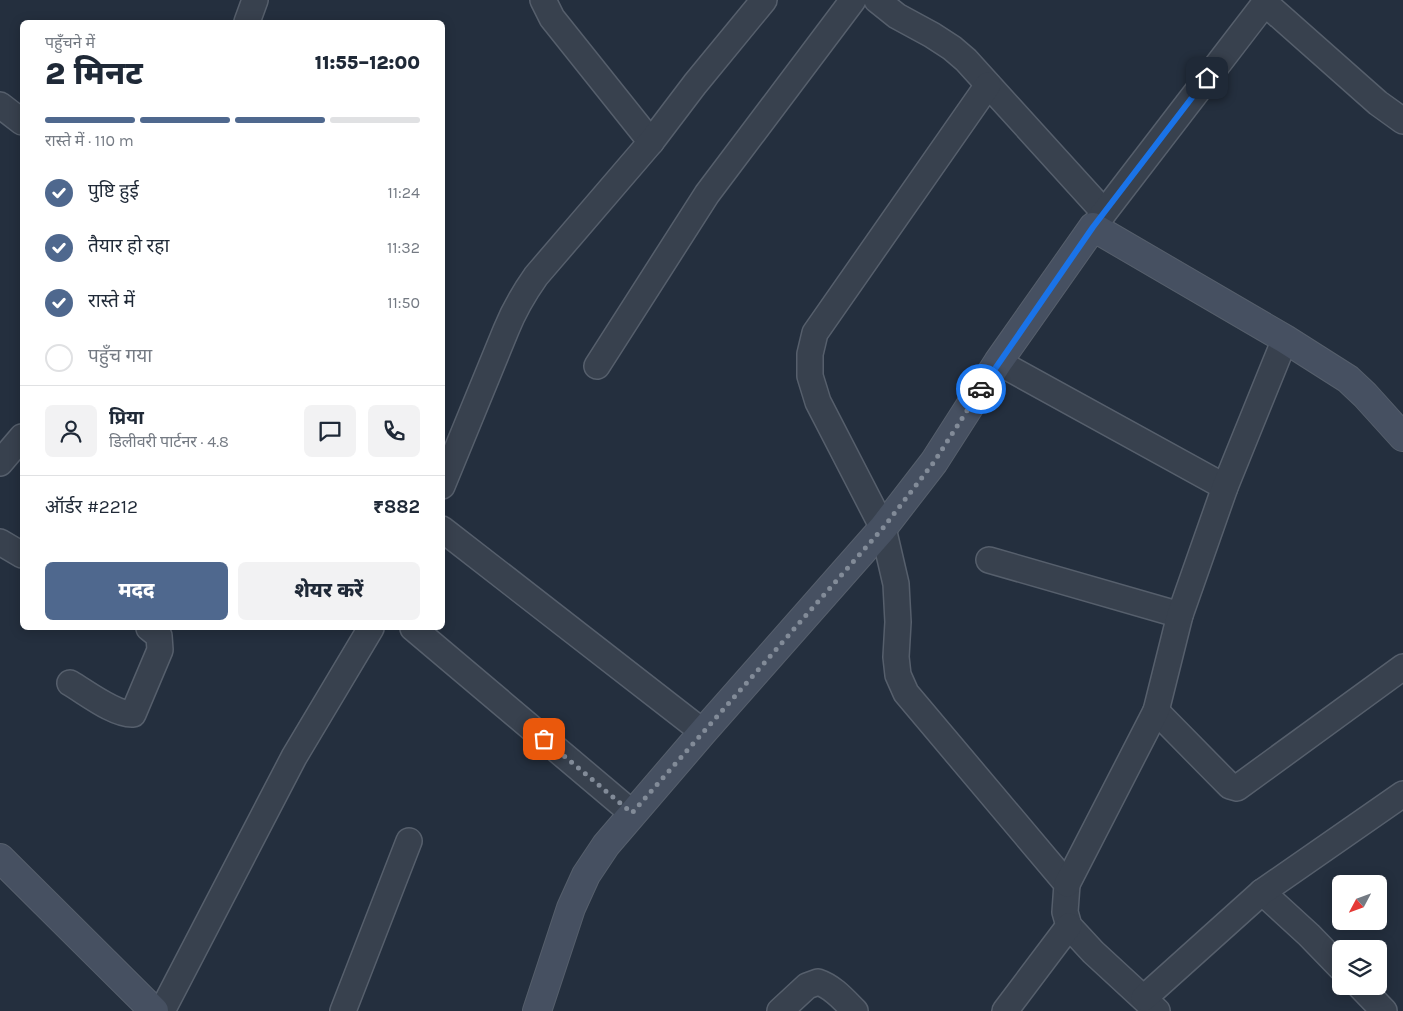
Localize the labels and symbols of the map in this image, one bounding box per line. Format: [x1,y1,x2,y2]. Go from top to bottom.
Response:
pin [1186,57,1228,99]
courier [956,364,1006,414]
pin [523,718,565,760]
north arrow [1332,875,1388,930]

